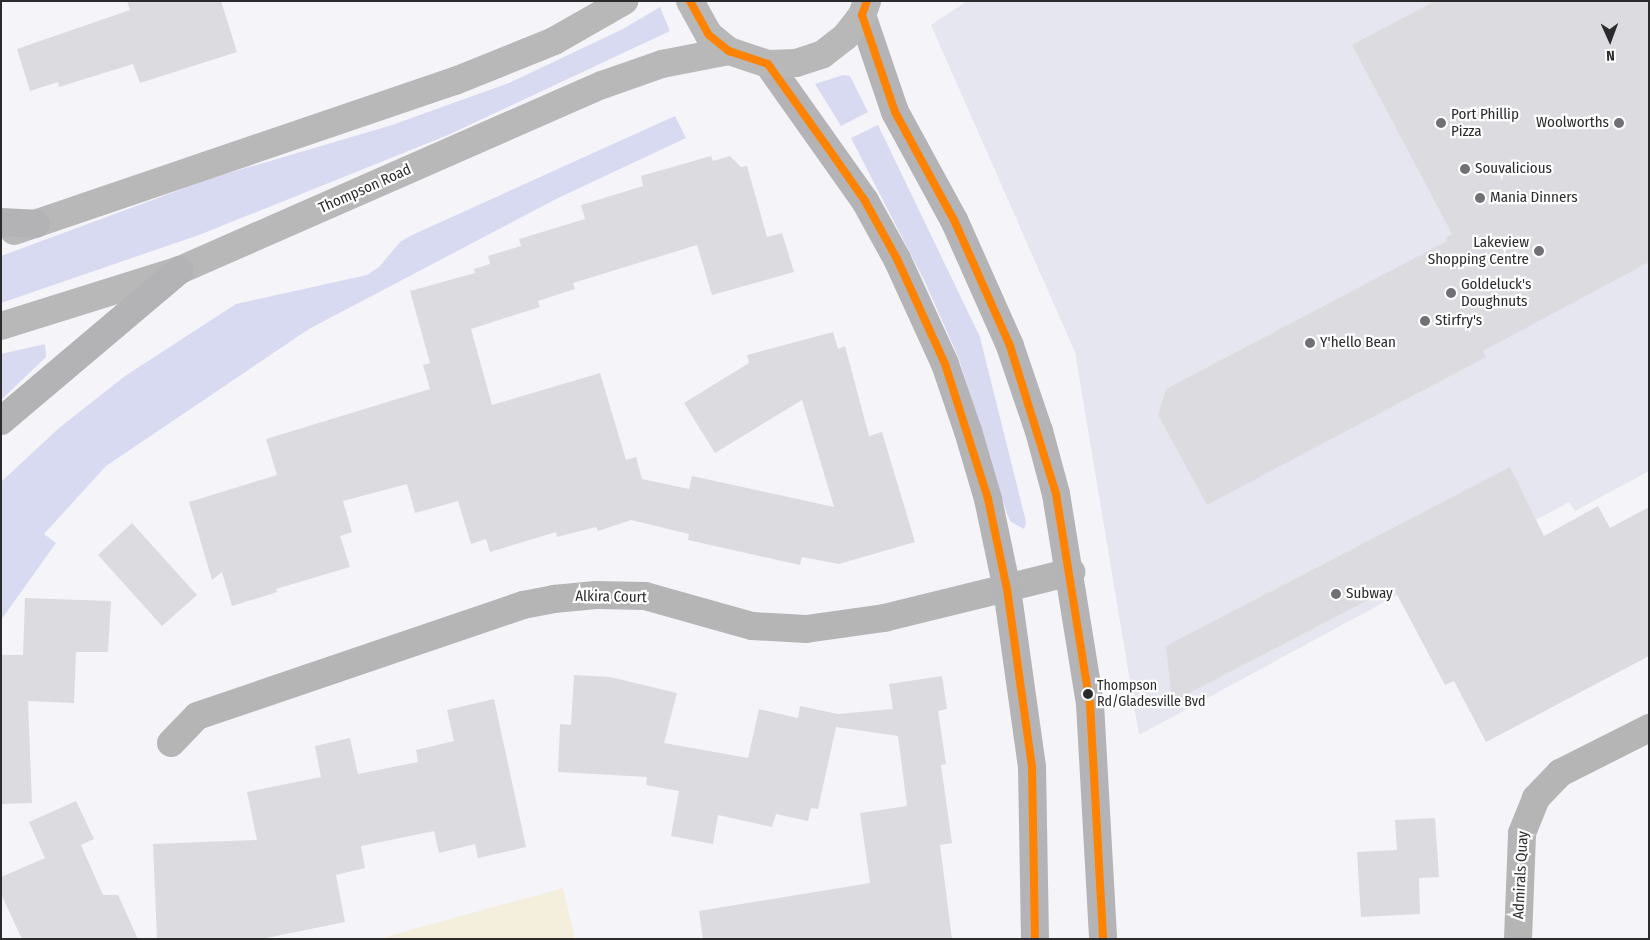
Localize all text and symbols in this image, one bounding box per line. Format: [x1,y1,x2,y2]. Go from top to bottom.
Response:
north arrow [1585,15,1635,65]
text: N [1606,47,1615,64]
place label: Port Phillip Pizza [1451,105,1519,140]
place label: Woolworths [1536,114,1609,132]
marker: Port Phillip Pizza [1435,117,1447,129]
marker: Woolworths [1613,117,1625,129]
place label: Souvalicious [1475,160,1552,178]
street label: Thompson Road [316,161,414,217]
marker: Souvalicious [1459,163,1471,175]
place label: Mania Dinners [1490,189,1578,207]
marker: Mania Dinners [1474,192,1486,204]
place label: Lakeview Shopping Centre [1428,233,1529,268]
marker: Lakeview Shopping Centre [1533,245,1545,257]
place label: Goldeluck's Doughnuts [1461,275,1531,310]
marker: Goldeluck's Doughnuts [1445,287,1457,299]
place label: Stirfry's [1435,312,1482,330]
marker: Stirfry's [1419,315,1431,327]
place label: Y'hello Bean [1320,334,1396,352]
marker: Y'hello Bean [1304,337,1316,349]
place label: Subway [1346,585,1393,603]
street label: Alkira Court [575,587,647,607]
marker: Subway [1330,588,1342,600]
place label: Thompson Rd/Gladesville Bvd [1097,678,1206,710]
marker: Thompson Rd/Gladesville Bvd [1083,689,1093,699]
street label: Admirals Quay [1510,830,1532,920]

